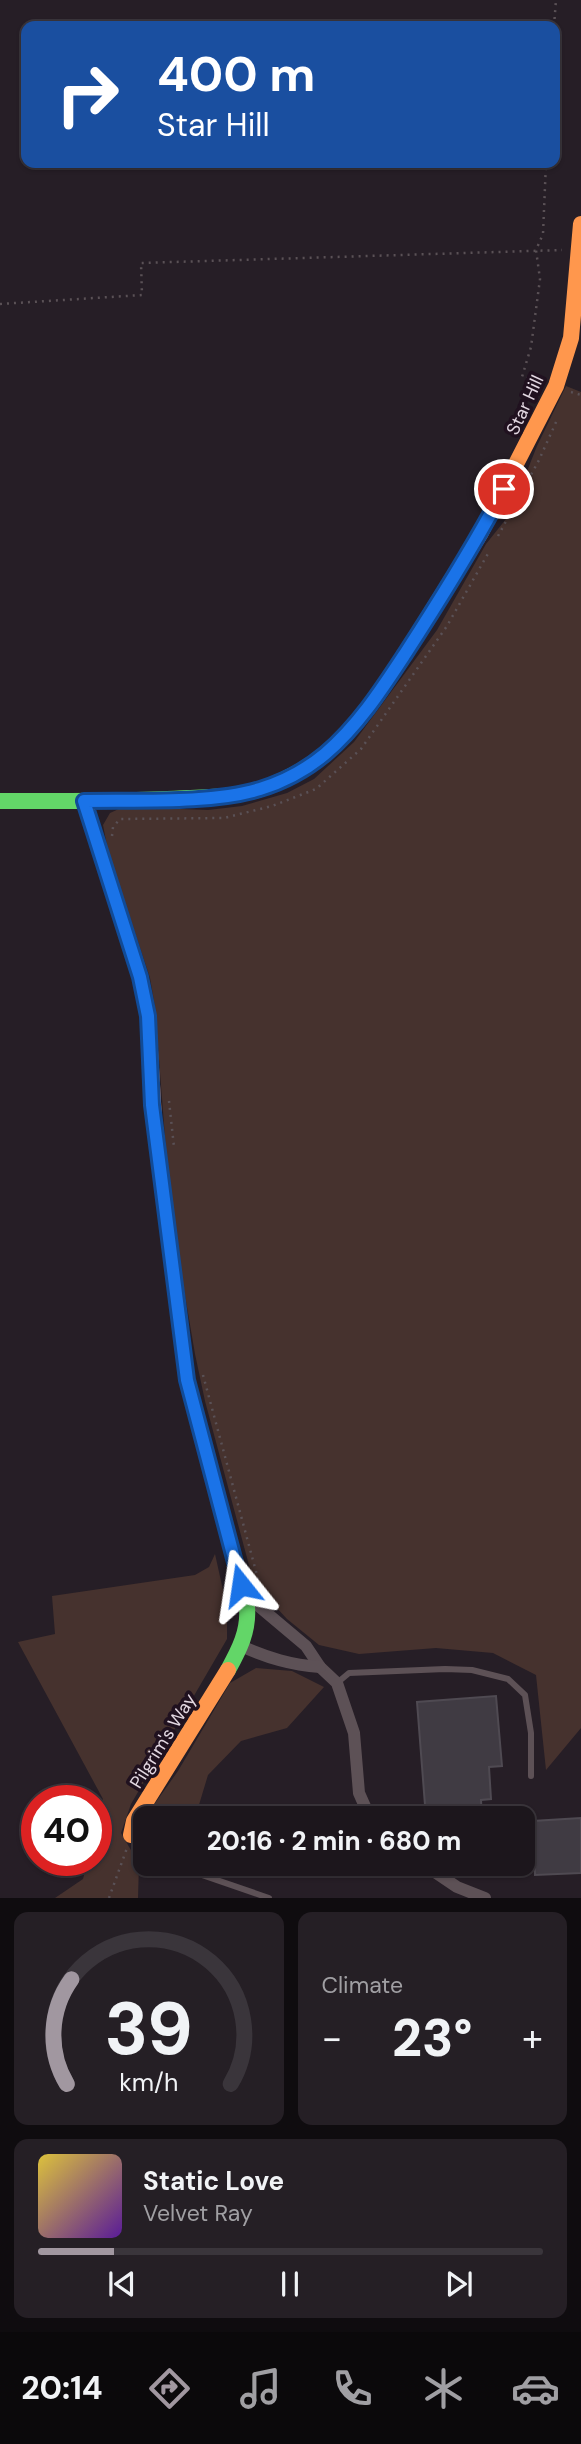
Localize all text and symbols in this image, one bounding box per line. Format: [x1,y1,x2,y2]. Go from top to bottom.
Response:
text: 400 m [157,42,315,106]
icon: right [42,49,133,140]
text: Star Hill [157,104,270,146]
street label: Star Hill [501,371,549,439]
pin [474,459,534,519]
icon: arrive [485,470,523,508]
position arrow [204,1548,278,1622]
street label: Pilgrim's Way [124,1689,202,1793]
speed limit sign: 40 [21,1785,112,1876]
text: 20:16 · 2 min · 680 m [207,1824,461,1858]
text: Climate [322,1970,403,2000]
text: 39 [105,1983,193,2078]
text: 23° [392,2004,472,2072]
text: − [322,2013,342,2063]
text: + [522,2013,543,2063]
text: km/h [119,2066,178,2099]
text: Static Love [143,2164,284,2198]
text: Velvet Ray [143,2198,253,2228]
icon: previous [103,2265,141,2303]
icon: pause [271,2265,309,2303]
icon: next [440,2265,478,2303]
icon: directions [145,2364,194,2413]
icon: music [236,2364,285,2413]
icon: phone [328,2364,377,2413]
icon: climate [419,2364,468,2413]
icon: car [511,2364,560,2413]
text: 20:14 [21,2367,103,2409]

